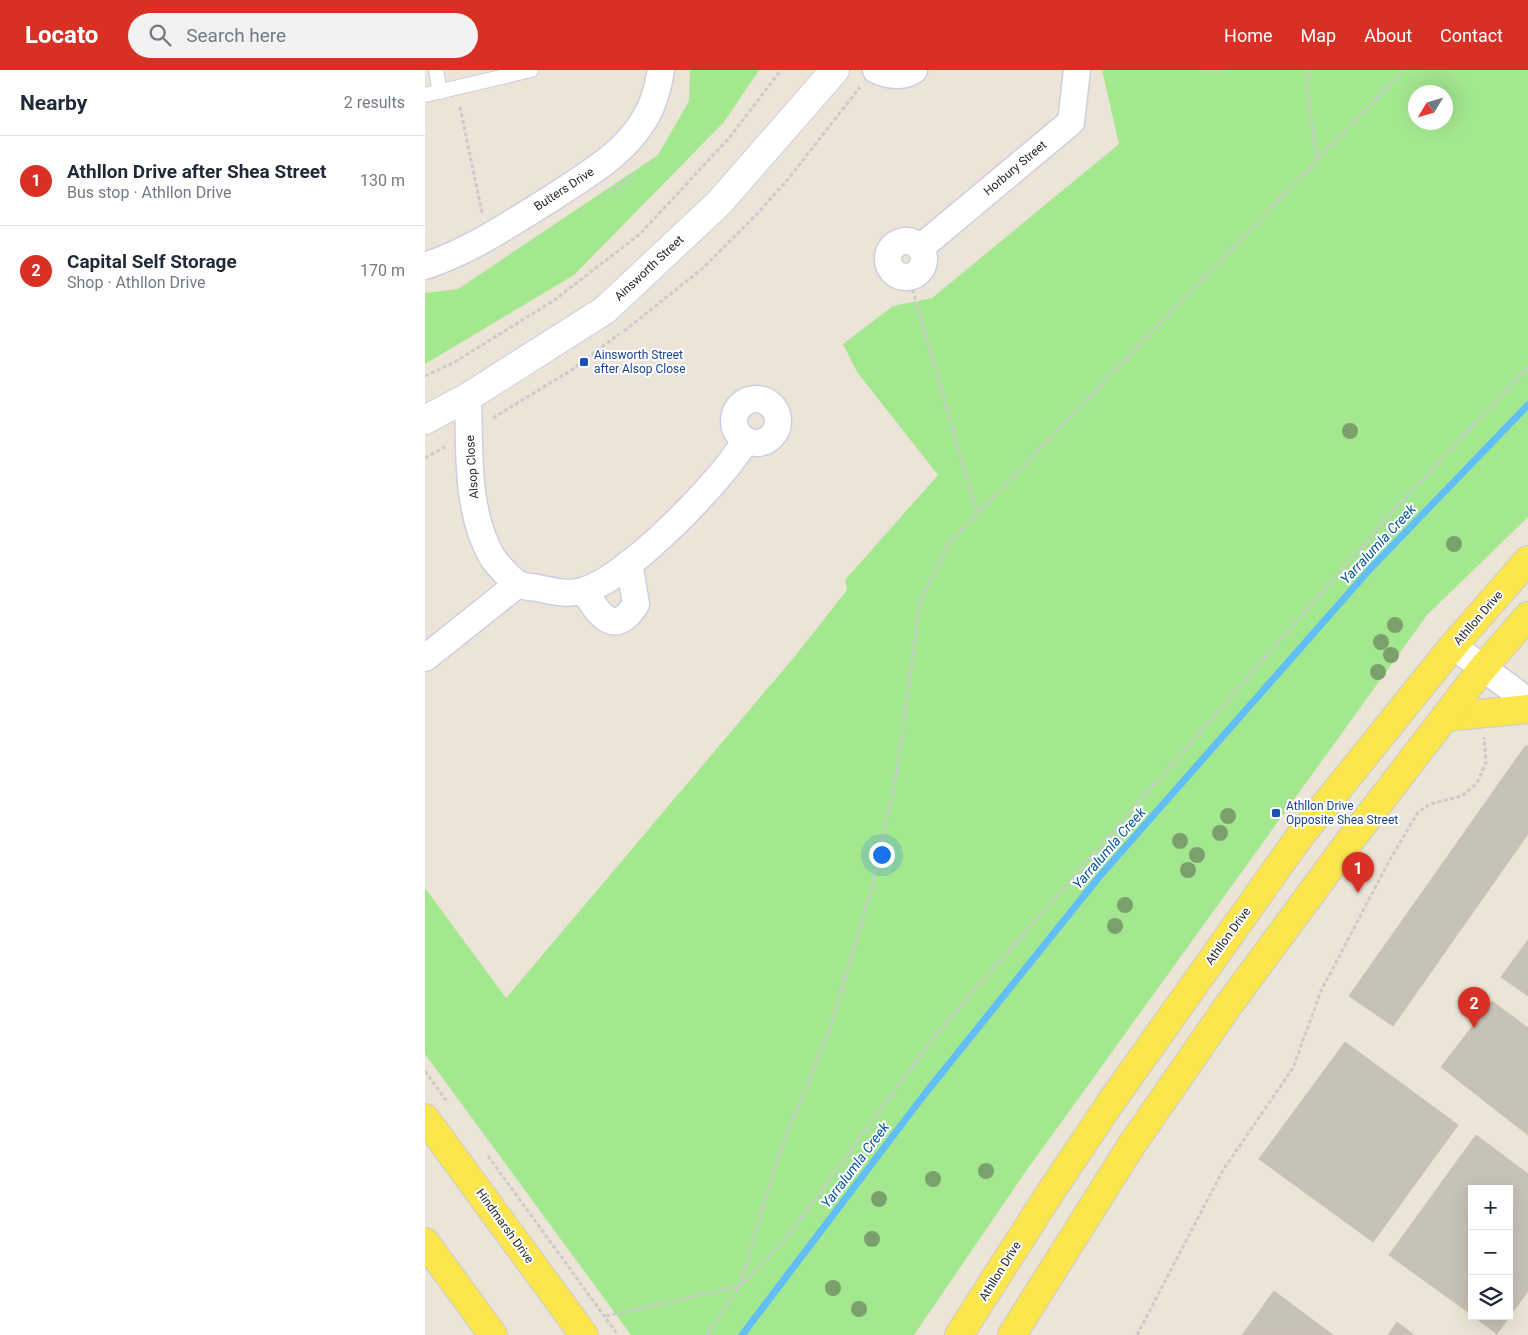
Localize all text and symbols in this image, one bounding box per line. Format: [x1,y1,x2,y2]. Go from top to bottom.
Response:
search box [128,13,478,58]
text: Locato [25,21,98,49]
icon: search [146,21,174,49]
text: Search here [186,24,286,47]
text: Home [1224,25,1273,46]
text: Map [1301,25,1336,46]
text: About [1364,25,1412,46]
text: Contact [1440,25,1503,46]
north arrow [1408,85,1453,130]
text: Nearby [20,91,87,115]
text: 2 results [344,93,405,112]
street label: Horbury Street [981,138,1049,198]
text: Athllon Drive after Shea Street [67,160,326,183]
street label: Butters Drive [531,164,597,214]
text: 1 [31,171,41,190]
text: 130 m [360,171,405,190]
text: Bus stop · Athllon Drive [67,183,232,202]
street label: Ainsworth Street [612,232,686,303]
text: Capital Self Storage [67,250,237,273]
text: 2 [31,261,41,280]
text: 170 m [360,261,405,280]
text: Shop · Athllon Drive [67,273,206,292]
place label: Ainsworth Street after Alsop Close [594,348,686,376]
marker: Ainsworth Street after Alsop Close [578,356,590,368]
street label: Alsop Close [463,435,481,499]
water label: Yarralumla Creek [1337,500,1420,587]
street label: Athllon Drive [1451,588,1505,648]
place label: Athllon Drive Opposite Shea Street [1286,799,1398,827]
water label: Yarralumla Creek [1069,803,1149,892]
marker: Athllon Drive Opposite Shea Street [1270,807,1282,819]
your location [869,842,895,868]
pin: 1 [1342,852,1374,893]
street label: Athllon Drive [1202,905,1254,967]
pin: 2 [1458,987,1490,1028]
water label: Yarralumla Creek [818,1118,893,1211]
map controls [1468,1185,1513,1320]
button: + [1468,1185,1513,1230]
street label: Hindmarsh Drive [473,1186,537,1266]
button: − [1468,1230,1513,1275]
street label: Athllon Drive [976,1239,1024,1303]
button: layers [1468,1275,1513,1320]

